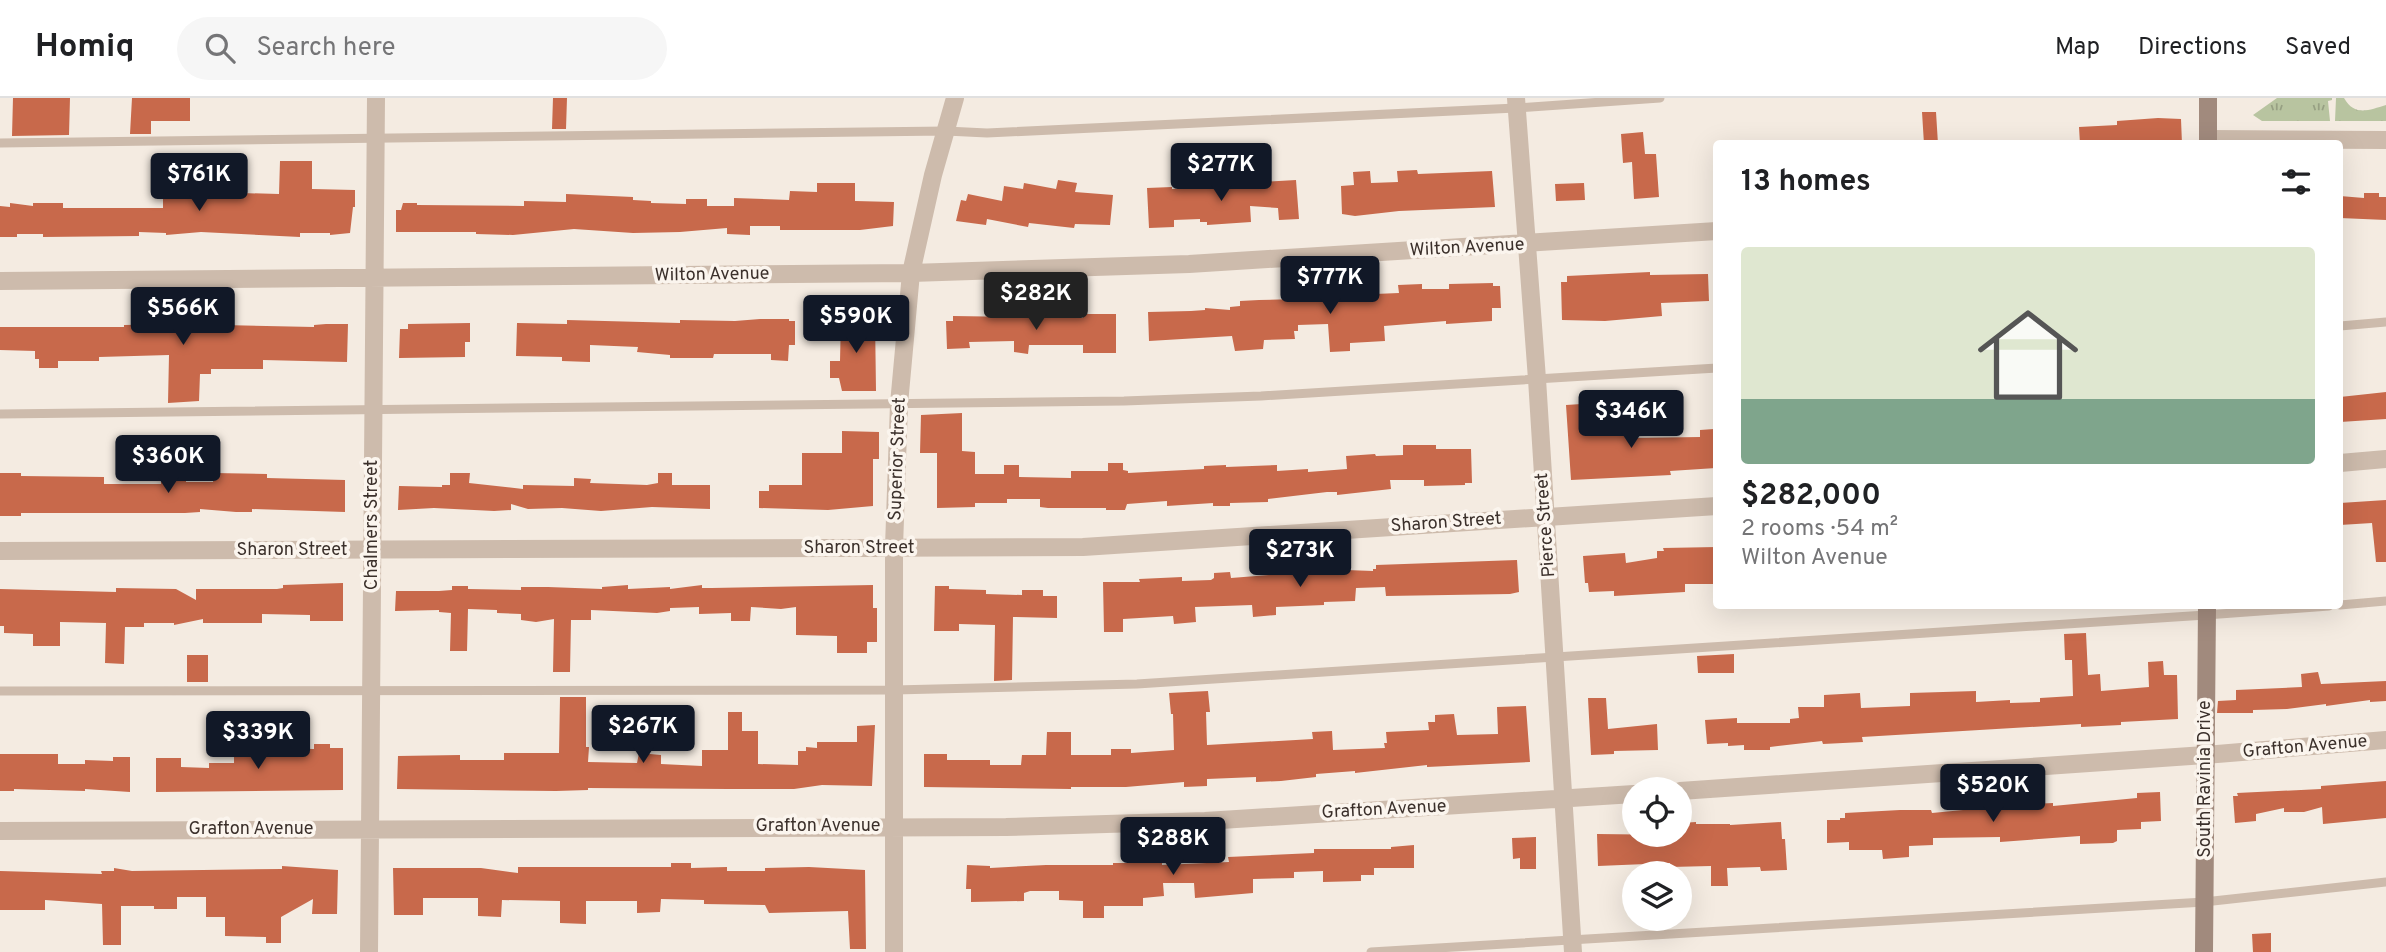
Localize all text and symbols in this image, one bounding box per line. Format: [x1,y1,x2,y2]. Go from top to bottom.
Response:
search box [177,17,667,80]
text: Homiq [35,27,135,69]
icon: search [201,29,239,67]
text: Search here [257,32,395,65]
text: Map [2055,33,2100,63]
text: Directions [2138,33,2247,63]
text: Saved [2285,33,2351,63]
pin: $277K [1172,144,1270,203]
text: $277K [1187,151,1255,180]
pin: $761K [150,153,248,213]
text: $761K [167,161,231,190]
icon: filters [2277,163,2315,201]
text: 13 homes [1741,164,1871,201]
street label: Wilton Avenue [1409,234,1525,262]
pin: $777K [1281,256,1379,316]
street label: Wilton Avenue [654,262,770,288]
text: $777K [1296,264,1364,293]
pin: $282K [987,272,1085,332]
text: $282K [1000,280,1072,309]
pin: $566K [134,288,232,347]
icon: home [1965,292,2091,418]
text: $566K [147,295,219,324]
pin: $590K [807,296,905,355]
text: $590K [819,303,893,332]
pin: $346K [1582,390,1680,450]
street label: Superior Street [884,397,912,521]
text: $346K [1595,398,1667,427]
pin: $360K [119,436,217,495]
text: $360K [131,443,205,472]
street label: Chalmers Street [361,460,384,590]
street label: Pierce Street [1531,472,1561,578]
text: $282,000 [1741,478,1881,515]
street label: Sharon Street [1390,508,1502,538]
text: 2 rooms · 54 m² [1741,515,1898,544]
pin: $273K [1251,530,1349,589]
street label: Sharon Street [803,537,915,560]
text: $273K [1265,537,1335,566]
street label: Sharon Street [236,539,348,562]
text: Wilton Avenue [1741,544,1888,573]
street label: South Ravinia Drive [2194,700,2217,858]
pin: $267K [594,706,692,765]
pin: $339K [209,712,307,771]
text: $267K [608,713,678,742]
text: $339K [222,719,294,748]
street label: Grafton Avenue [2242,730,2368,764]
pin: $520K [1944,764,2042,824]
text: $520K [1956,772,2030,801]
map controls [1622,777,1692,931]
button: locate [1622,777,1692,847]
street label: Grafton Avenue [1321,795,1447,825]
street label: Grafton Avenue [755,815,881,838]
street label: Grafton Avenue [188,818,314,841]
pin: $288K [1124,818,1222,877]
text: $288K [1136,825,1210,854]
button: layers [1622,861,1692,931]

